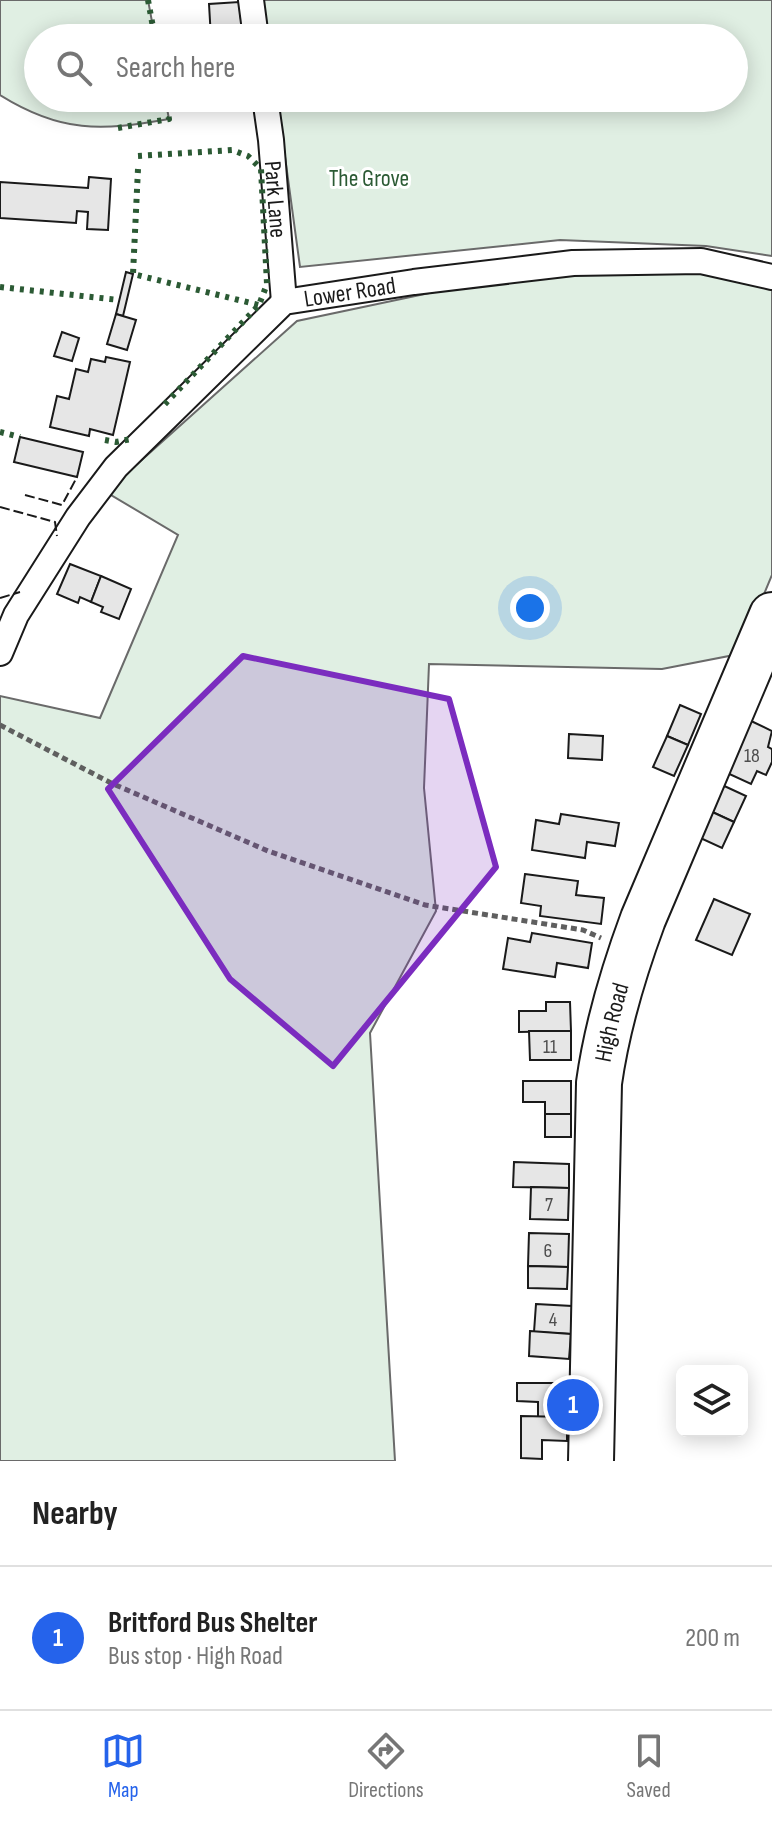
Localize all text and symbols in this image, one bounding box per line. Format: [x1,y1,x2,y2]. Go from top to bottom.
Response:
search box [24,24,748,112]
icon: search [52,46,96,90]
text: Search here [116,50,235,86]
street label: Park Lane [258,160,293,239]
park label: The Grove [329,164,409,193]
street label: Lower Road [302,271,398,314]
your location [510,588,550,628]
house number: 18 [744,744,760,768]
street label: High Road [589,980,636,1064]
house number: 11 [543,1035,557,1059]
house number: 7 [545,1193,553,1217]
house number: 6 [544,1239,552,1263]
house number: 4 [549,1308,557,1332]
map controls [676,1365,748,1437]
button: layers [676,1365,748,1437]
pin: 1 [547,1375,599,1435]
text: Nearby [32,1493,118,1534]
text: Britford Bus Shelter [108,1605,317,1641]
text: 1 [53,1623,63,1654]
text: 200 m [685,1623,740,1654]
text: Bus stop · High Road [108,1641,283,1672]
tab: Map [101,1729,145,1804]
tab: Directions [348,1729,424,1804]
tab: Saved [627,1729,671,1804]

